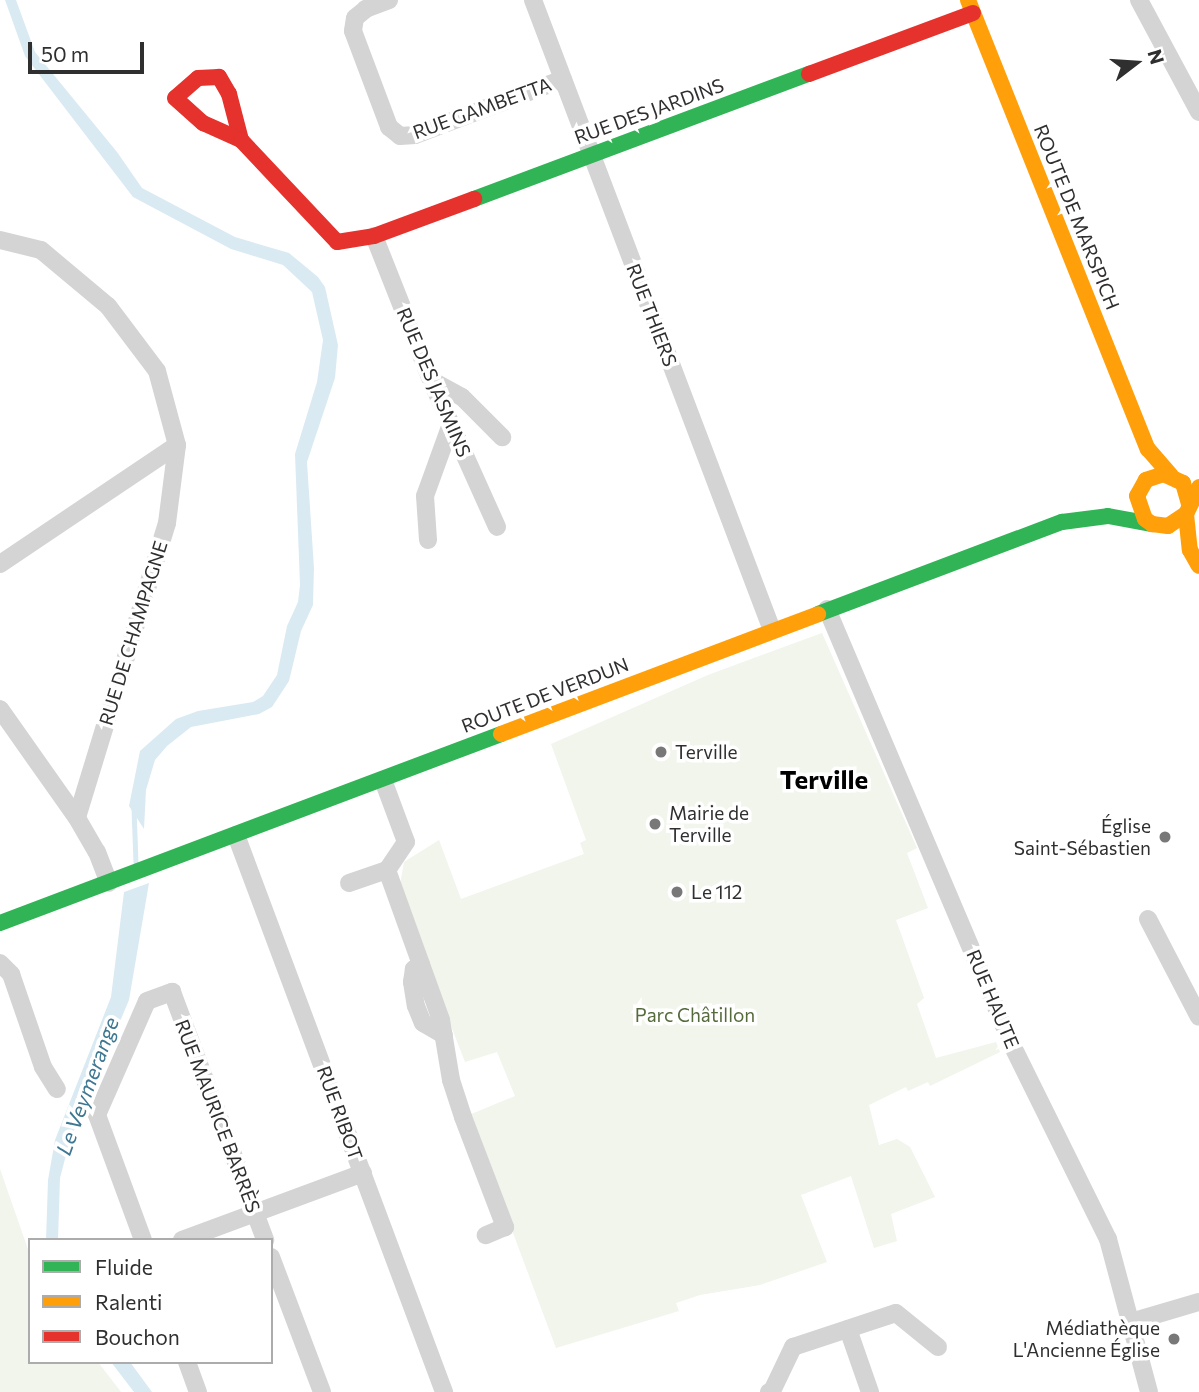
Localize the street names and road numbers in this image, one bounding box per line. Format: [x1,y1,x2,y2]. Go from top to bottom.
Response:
street label: RUE GAMBETTA [410,72,554,144]
street label: RUE DES JARDINS [571,73,727,149]
street label: ROUTE DE MARSPICH [1029,121,1125,313]
street label: RUE THIERS [622,260,682,370]
street label: RUE DES JASMINS [392,304,476,460]
street label: RUE DE CHAMPAGNE [94,538,172,728]
street label: ROUTE DE VERDUN [458,653,632,737]
street label: RUE HAUTE [962,946,1024,1052]
street label: RUE MAURICE BARRÈS [171,1016,265,1216]
street label: RUE RIBOT [312,1063,368,1163]

